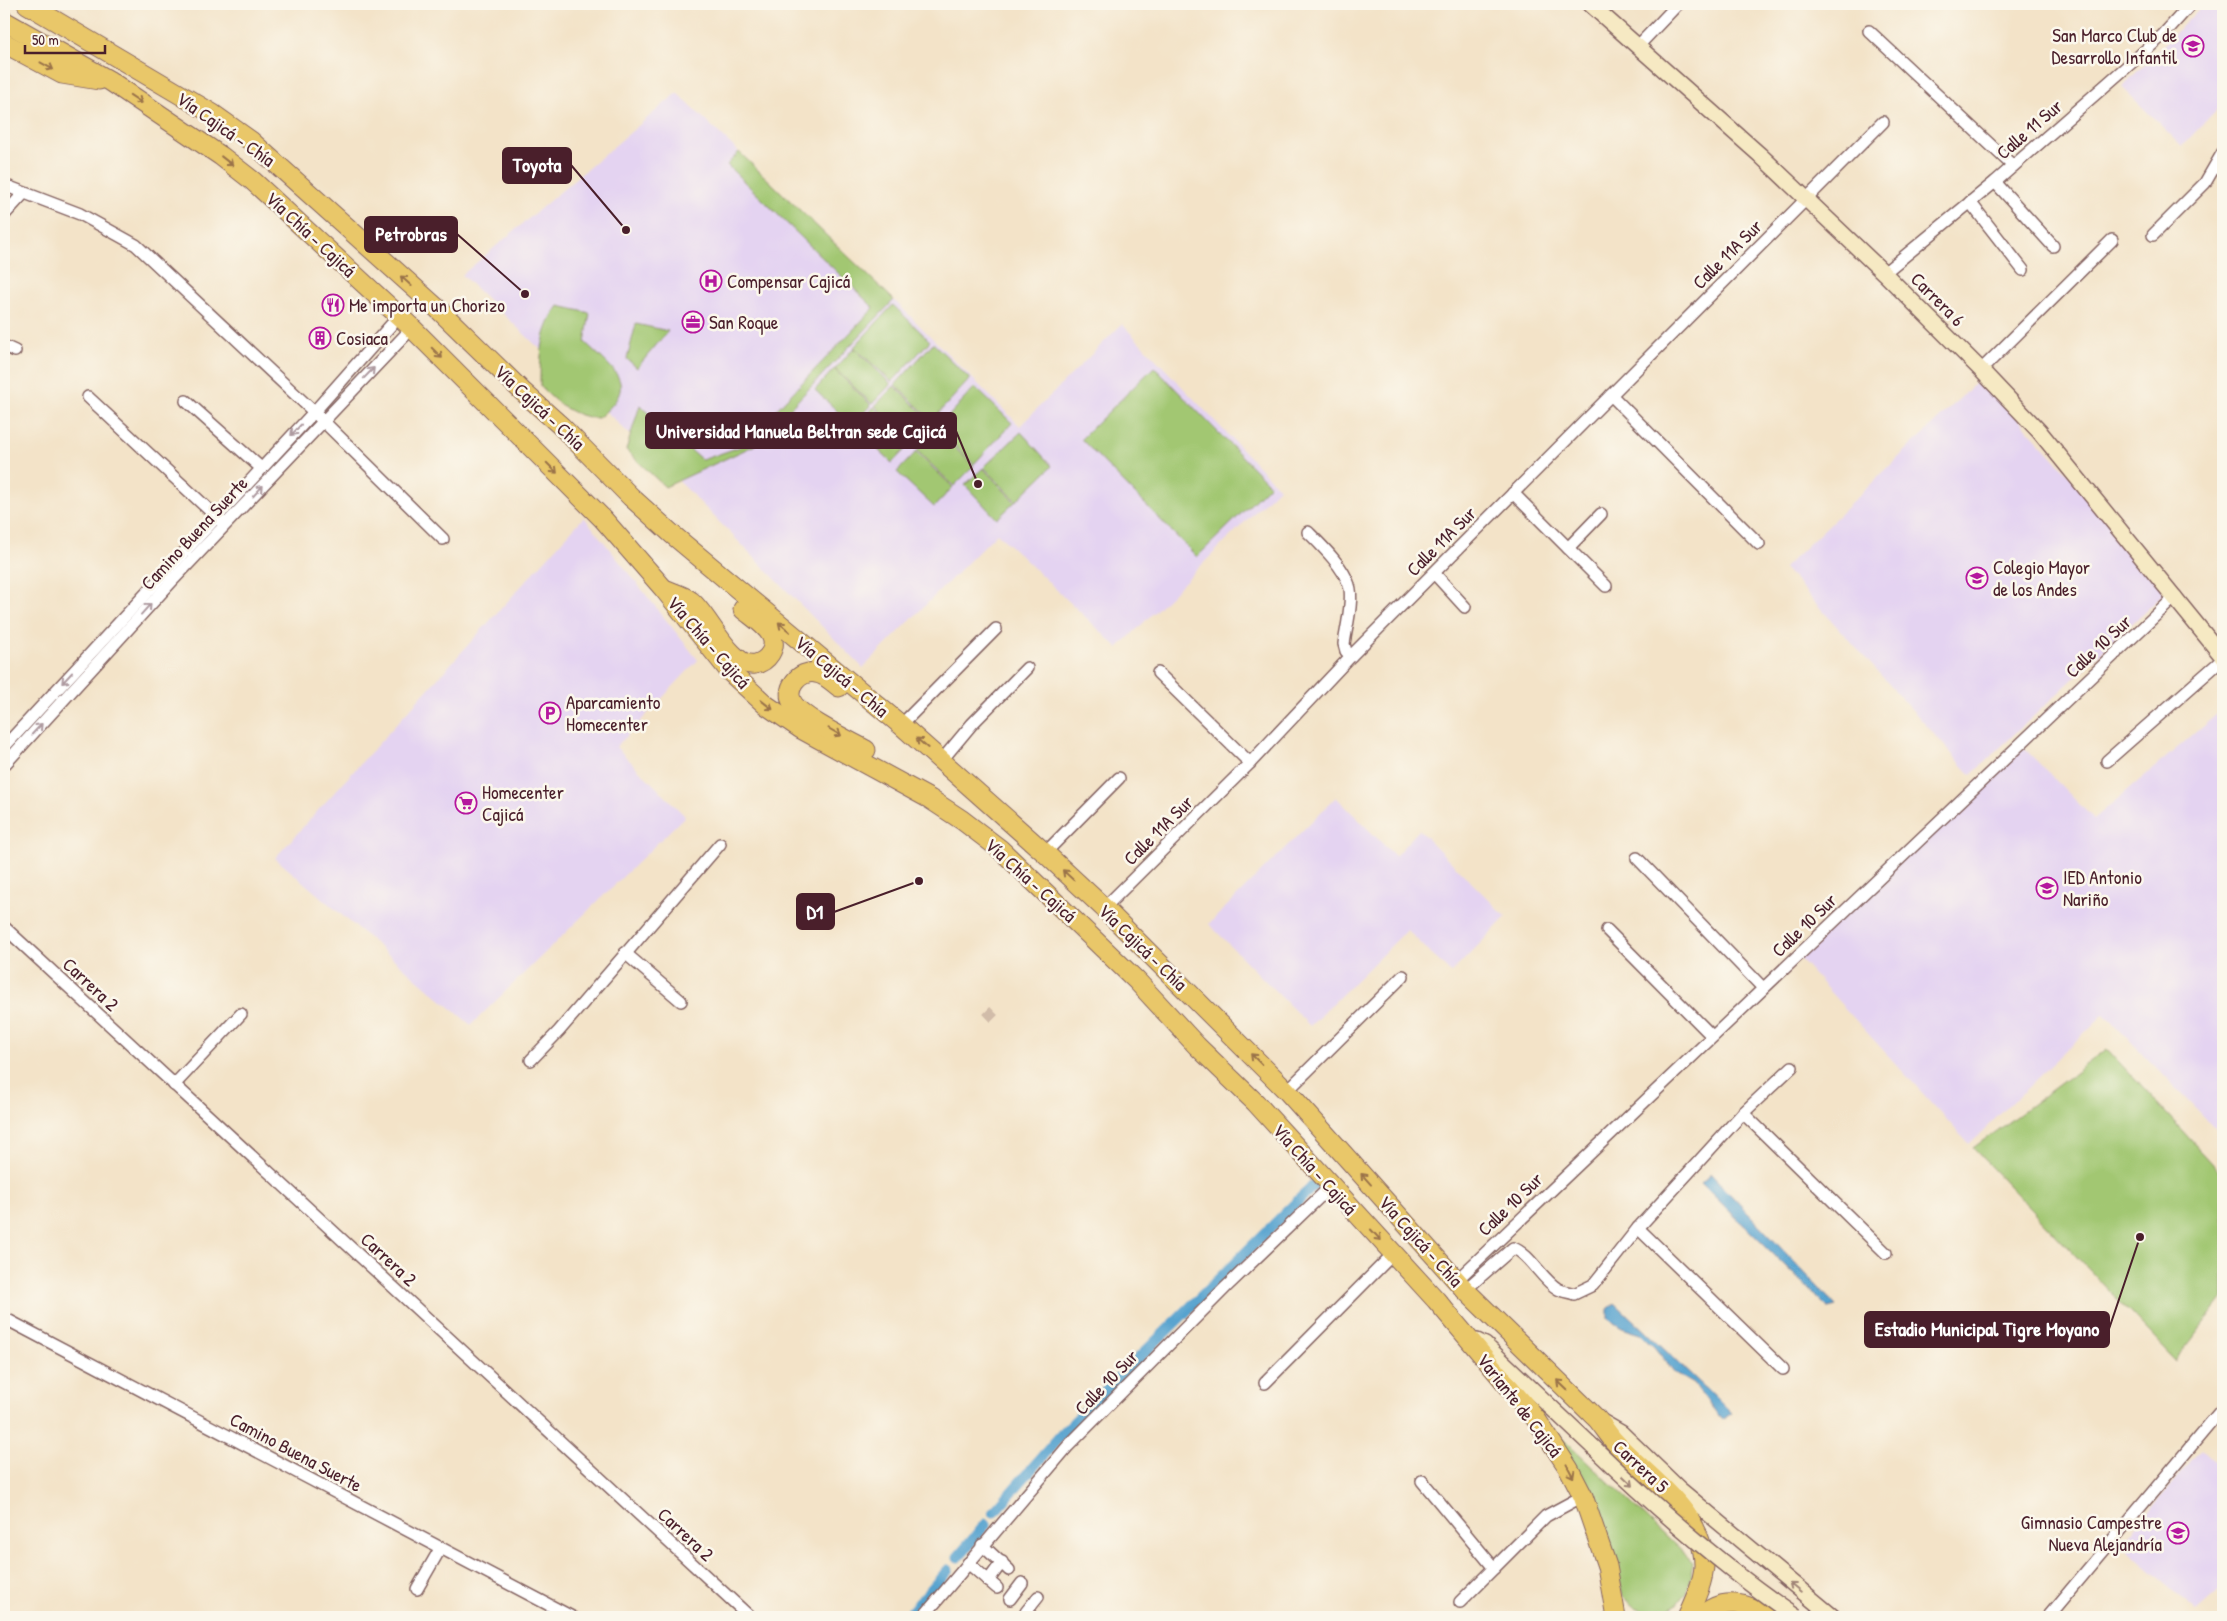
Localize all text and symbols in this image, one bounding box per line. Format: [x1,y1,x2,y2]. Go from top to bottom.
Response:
scale bar [25,22,105,54]
place label: San Marco Club de Desarrollo Infantil [2051,22,2178,70]
text: 50 m [32,29,59,50]
school or university icon: San Marco Club de Desarrollo Infantil [2181,34,2205,58]
one-way arrow [39,61,54,71]
street label: Vía Cajicá - Chía [172,85,281,173]
street label: Calle 11 Sur [1990,93,2068,165]
one-way arrow [129,94,143,104]
callout: Toyota [503,148,571,183]
text: Toyota [512,151,561,179]
one-way arrow [220,155,233,166]
street label: Vía Chía - Cajicá [260,185,362,283]
street label: Calle 11A Sur [1686,213,1768,295]
callout: Petrobras [365,217,457,252]
text: Petrobras [375,220,447,247]
street label: Carrera 6 [1905,266,1971,332]
place label: Compensar Cajicá [727,268,851,294]
hospital icon: Compensar Cajicá [699,269,723,293]
one-way arrow [400,275,413,287]
place label: Me importa un Chorizo [349,292,505,318]
restaurant icon: Me importa un Chorizo [321,293,345,317]
place label: San Roque [709,309,779,335]
office icon: San Roque [681,310,705,334]
place label: Cosiaca [336,325,388,351]
building icon: Cosiaca [308,326,332,350]
one-way arrow [431,347,443,360]
street label: Vía Cajicá - Chía [489,358,591,456]
one-way arrow [363,367,375,379]
callout: Universidad Manuela Beltran sede Cajicá [646,413,956,448]
text: Universidad Manuela Beltran sede Cajicá [656,417,946,444]
one-way arrow [290,424,302,437]
one-way arrow [546,462,558,474]
street label: Camino Buena Suerte [135,470,254,595]
one-way arrow [252,485,264,497]
street label: Calle 11A Sur [1400,500,1482,582]
place label: Colegio Mayor de los Andes [1993,554,2091,602]
school or university icon: Colegio Mayor de los Andes [1965,566,1989,590]
street label: Vía Chía - Cajicá [662,590,757,694]
one-way arrow [140,603,152,616]
street label: Calle 10 Sur [2059,608,2137,683]
one-way arrow [777,621,790,632]
street label: Vía Cajicá - Chía [790,629,895,723]
one-way arrow [62,672,73,685]
place label: Aparcamiento Homecenter [566,689,661,737]
one-way arrow [760,699,773,710]
parking icon: Aparcamiento Homecenter [538,701,562,725]
one-way arrow [31,723,43,736]
one-way arrow [828,727,843,737]
one-way arrow [915,737,928,748]
place label: Homecenter Cajicá [482,779,565,827]
street label: Calle 11A Sur [1117,789,1199,871]
supermarket icon: Homecenter Cajicá [454,791,478,815]
street label: Vía Chía - Cajicá [980,832,1083,928]
place label: IED Antonio Nariño [2063,864,2142,912]
one-way arrow [1062,869,1075,881]
school or university icon: IED Antonio Nariño [2035,876,2059,900]
street label: Calle 10 Sur [1766,887,1843,963]
callout: D1 [797,894,834,929]
text: D1 [807,898,823,925]
street label: Vía Cajicá - Chía [1093,898,1194,997]
street label: Carrera 2 [57,951,125,1017]
one-way arrow [1250,1053,1262,1066]
street label: Vía Chía - Cajicá [1267,1118,1363,1221]
street label: Calle 10 Sur [1472,1166,1549,1242]
one-way arrow [1360,1173,1371,1186]
street label: Vía Cajicá - Chía [1373,1190,1469,1293]
street label: Carrera 2 [355,1226,423,1292]
one-way arrow [1370,1228,1382,1241]
callout: Estadio Municipal Tigre Moyano [1865,1312,2109,1347]
text: Estadio Municipal Tigre Moyano [1875,1315,2099,1343]
street label: Calle 10 Sur [1068,1343,1144,1420]
street label: Variante de Cajicá [1471,1348,1569,1463]
one-way arrow [1556,1379,1569,1391]
street label: Camino Buena Suerte [225,1406,367,1498]
street label: Carrera 5 [1608,1434,1674,1498]
one-way arrow [1565,1464,1575,1479]
one-way arrow [1621,1475,1634,1487]
street label: Carrera 2 [652,1501,720,1567]
place label: Gimnasio Campestre Nueva Alejandría [2021,1509,2163,1557]
school or university icon: Gimnasio Campestre Nueva Alejandría [2166,1521,2190,1545]
one-way arrow [1789,1581,1802,1592]

